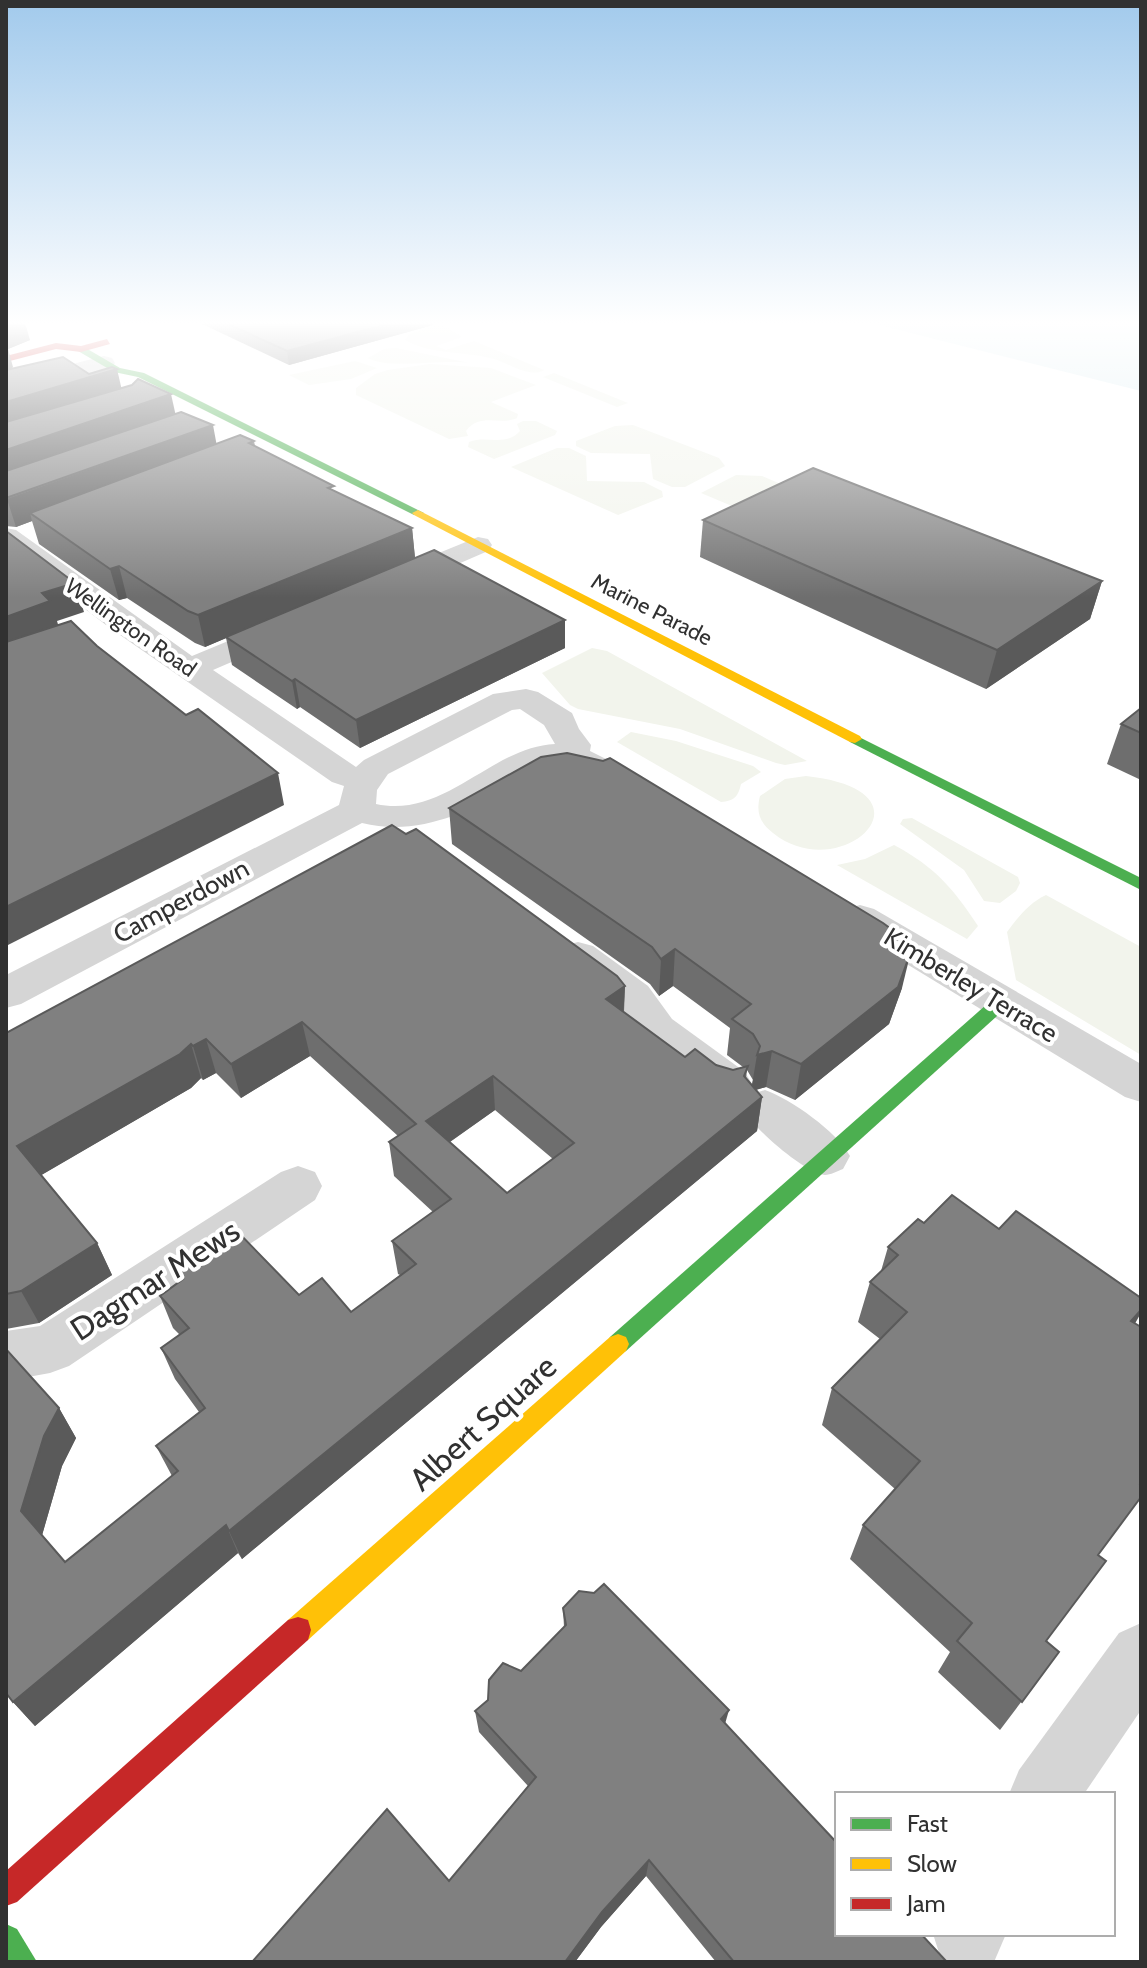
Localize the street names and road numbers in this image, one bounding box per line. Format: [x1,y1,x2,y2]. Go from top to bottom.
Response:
street label: Marine Parade [587,567,717,651]
street label: Wellington Road [60,572,201,683]
street label: Camperdown [108,852,254,950]
street label: Kimberley Terrace [879,921,1063,1049]
street label: Dagmar Mews [63,1211,246,1349]
street label: Albert Square [401,1347,564,1499]

